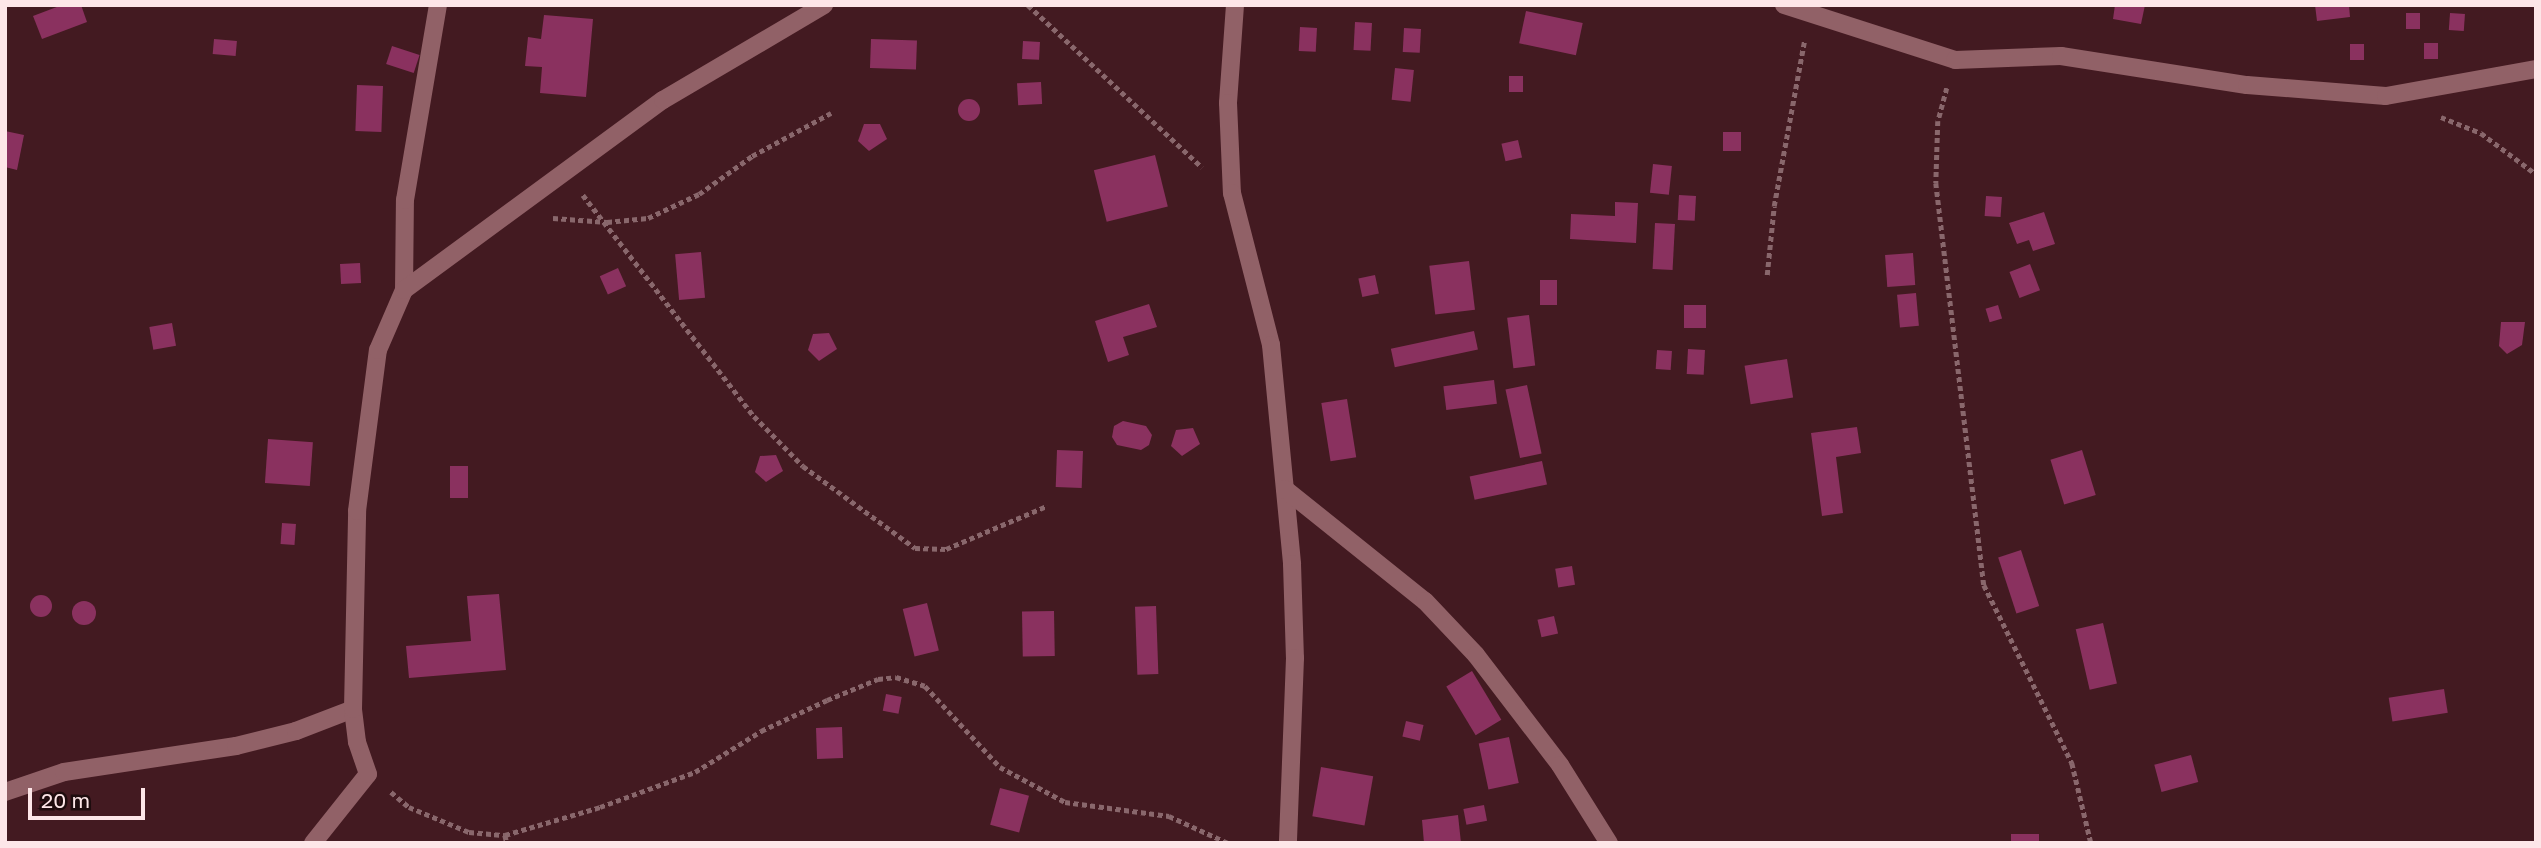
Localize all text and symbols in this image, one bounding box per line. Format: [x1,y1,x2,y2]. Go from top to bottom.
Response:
scale bar [32,774,149,818]
text: 20 m [41,787,90,813]

